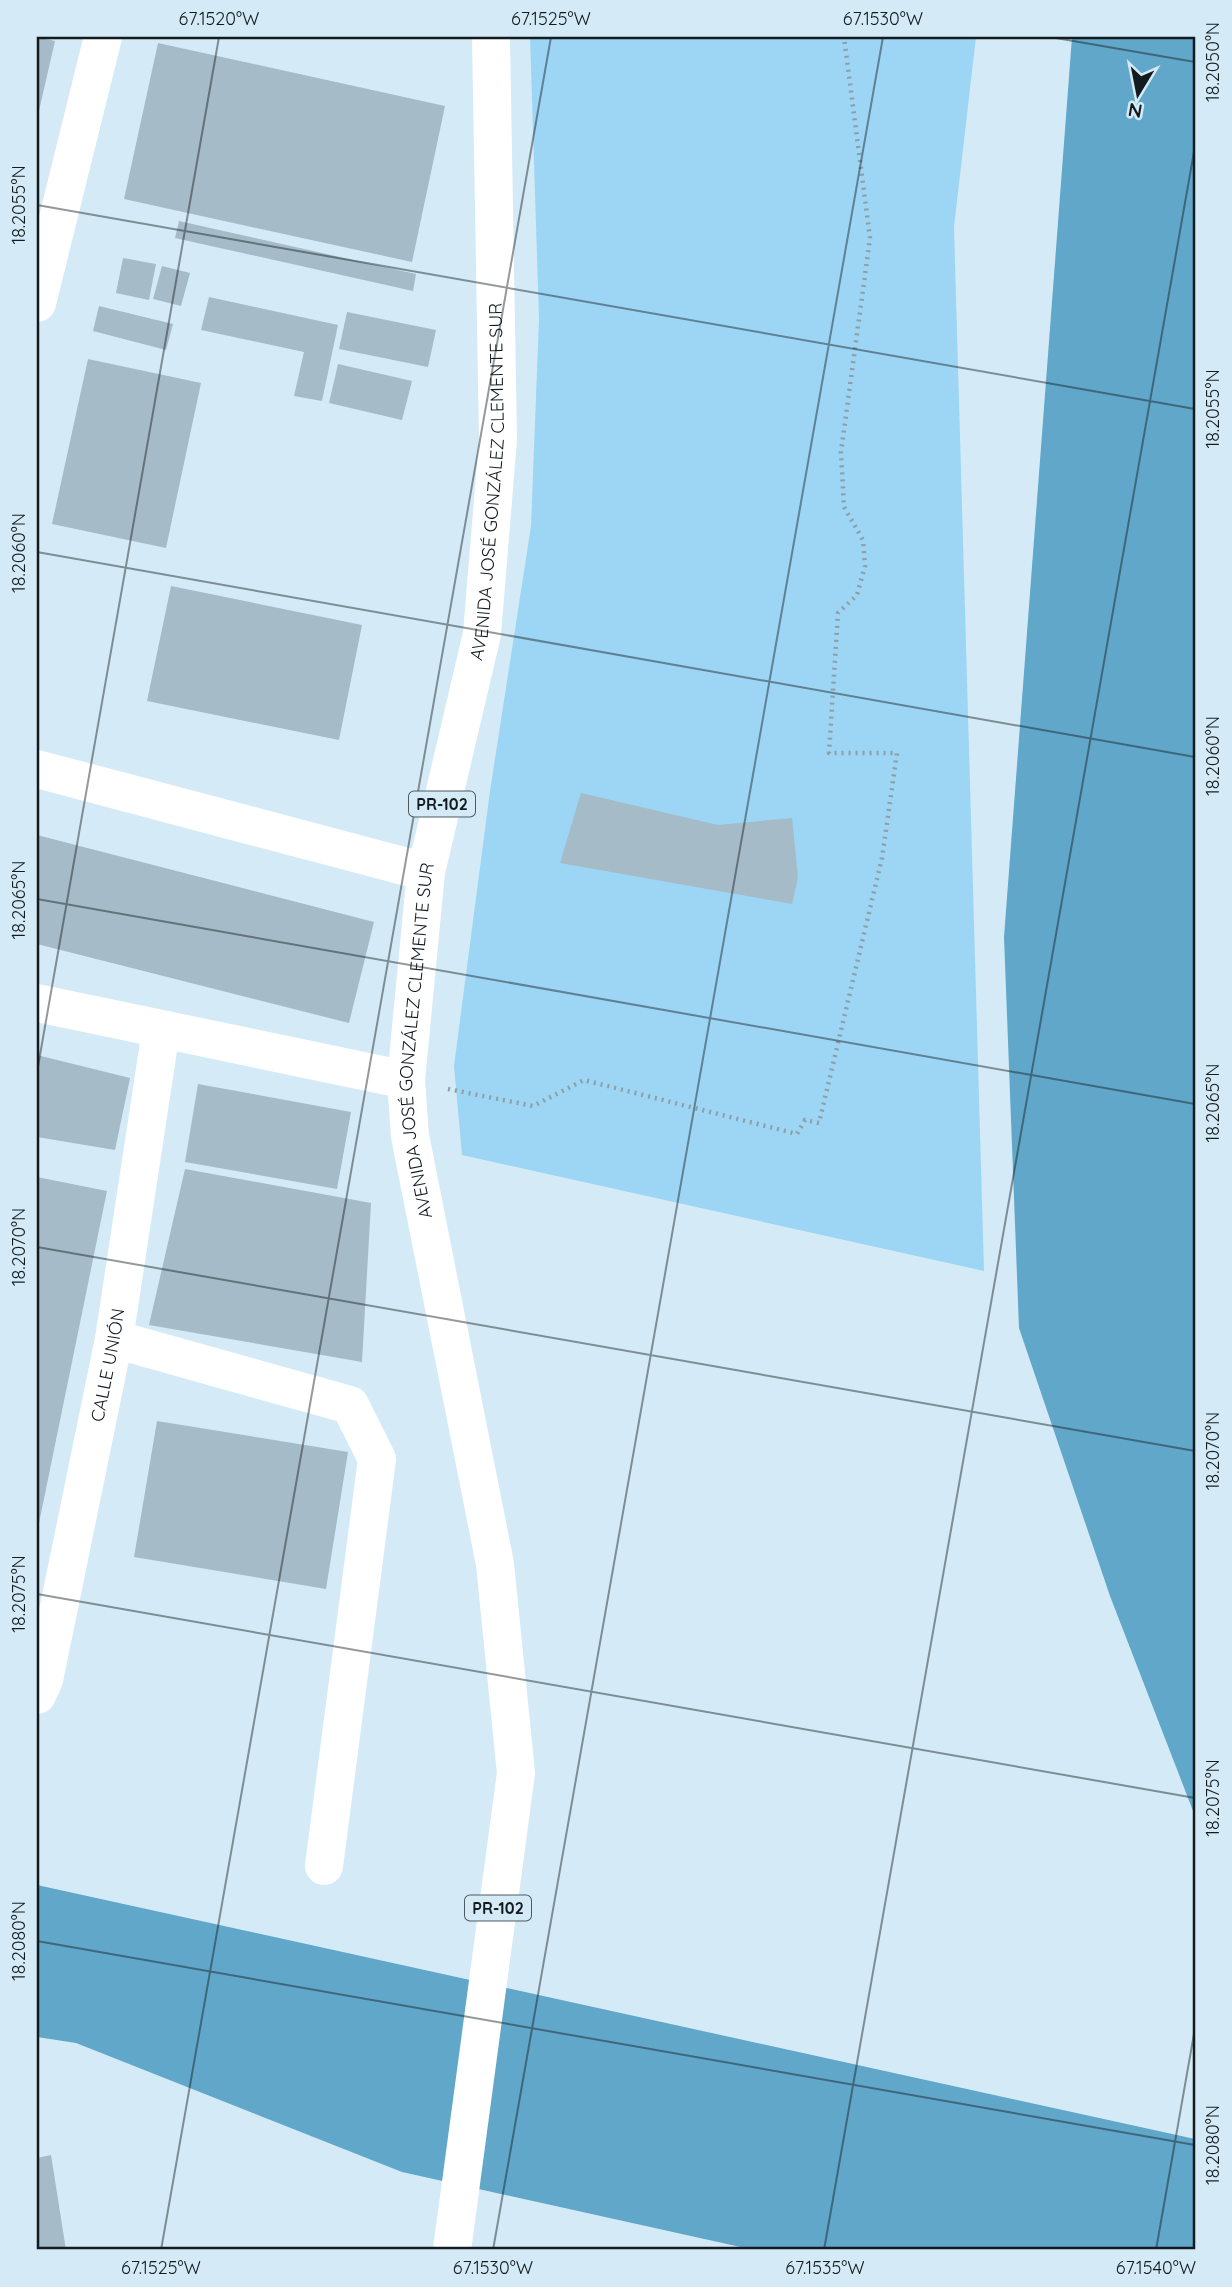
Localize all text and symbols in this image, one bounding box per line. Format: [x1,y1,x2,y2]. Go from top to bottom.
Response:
text: 67.1520°W [179,7,259,30]
text: 67.1525°W [511,7,591,30]
text: 67.1530°W [843,7,923,30]
text: 18.2050°N [1201,22,1224,102]
north arrow [1102,60,1172,130]
text: N [1126,98,1144,124]
text: 18.2055°N [7,165,30,245]
street label: AVENIDA JOSÉ GONZÁLEZ CLEMENTE SUR [464,303,509,662]
text: 18.2055°N [1201,369,1224,449]
text: 18.2060°N [7,513,30,593]
text: 18.2060°N [1201,716,1224,796]
road number: PR-102 [409,792,475,817]
street label: AVENIDA JOSÉ GONZÁLEZ CLEMENTE SUR [394,860,439,1221]
text: 18.2065°N [7,861,30,939]
text: 18.2065°N [1201,1064,1224,1142]
text: 18.2070°N [7,1208,30,1286]
street label: CALLE UNIÓN [85,1307,130,1424]
text: 18.2070°N [1201,1412,1224,1490]
text: 18.2075°N [7,1555,30,1633]
text: 18.2075°N [1201,1759,1224,1837]
road number: PR-102 [465,1896,531,1920]
text: 18.2080°N [7,1901,30,1981]
text: 18.2080°N [1201,2105,1224,2185]
text: 67.1525°W [121,2256,201,2279]
text: 67.1530°W [453,2256,533,2279]
text: 67.1535°W [785,2256,865,2279]
text: 67.1540°W [1116,2256,1196,2279]

